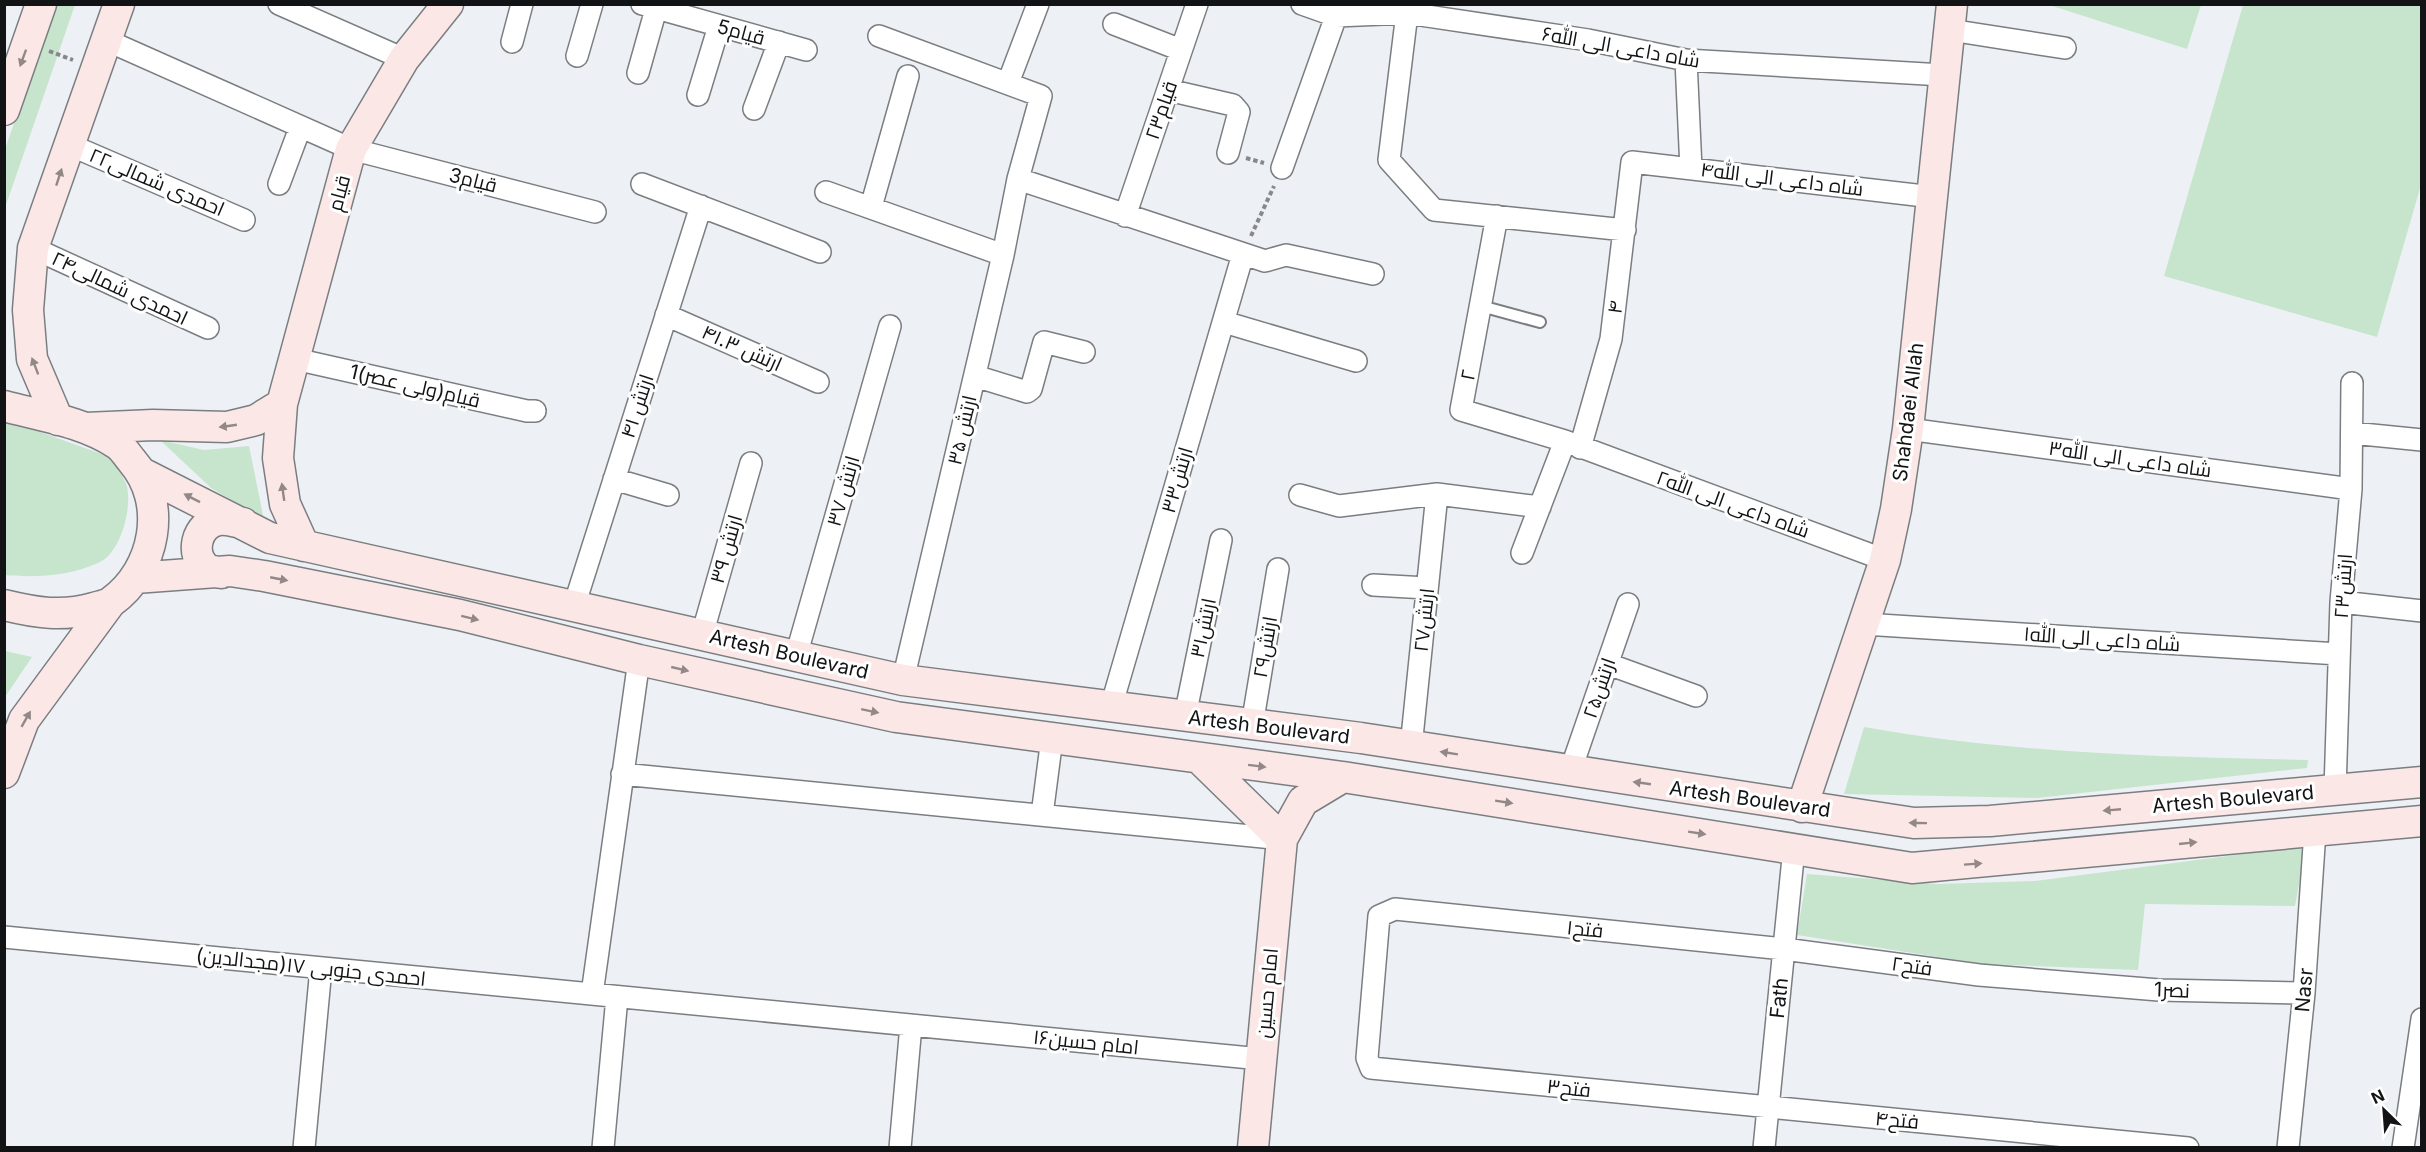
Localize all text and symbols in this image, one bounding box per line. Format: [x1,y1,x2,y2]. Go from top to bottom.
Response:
street label: قیام5 [714,14,768,52]
street label: شاه داعی الی الله۶ [1540,20,1702,74]
one-way arrow [18,49,28,67]
street label: قیام۲۳ [1140,77,1184,143]
street label: احمدی شمالی۲۲ [85,143,228,222]
street label: شاه داعی الی الله۴ [1699,156,1865,202]
street label: قیام3 [446,162,500,199]
one-way arrow [55,168,64,186]
street label: قیام [323,172,357,214]
street label: احمدی شمالی۲۴ [48,246,192,331]
street label: ۴ [1602,299,1628,315]
street label: ارتش ۴۱.۳ [698,320,786,377]
street label: Shahdaei Allah [1888,341,1928,483]
one-way arrow [30,357,40,375]
street label: قیام(ولی عصر)1 [347,359,483,415]
street label: ۲ [1455,368,1481,382]
street label: ارتش ۴۱ [615,371,660,441]
street label: ارتش ۳۵ [942,393,983,468]
one-way arrow [218,421,237,430]
street label: شاه داعی الی الله۳ [2047,435,2213,483]
street label: ارتش۳۳ [1156,444,1199,516]
street label: ارتش ۳۷ [821,453,865,529]
street label: شاه داعی الی الله۲ [1653,464,1813,544]
one-way arrow [278,482,288,501]
one-way arrow [184,493,201,502]
street label: ارتش ۳۹ [705,512,748,586]
street label: ارتش۲۳ [2329,553,2358,619]
one-way arrow [270,575,289,584]
street label: ارتش۲۷ [1409,587,1440,653]
street label: ارتش۳۱ [1185,596,1222,660]
one-way arrow [461,613,479,623]
street label: ارتش۲۹ [1248,614,1283,680]
street label: شاه داعی الی الله۱ [2023,621,2181,657]
street label: Artesh Boulevard [707,624,871,684]
street label: ارتش۲۵ [1577,655,1621,722]
one-way arrow [671,664,689,674]
street label: Artesh Boulevard [1187,705,1351,749]
one-way arrow [861,707,880,716]
one-way arrow [21,711,32,727]
one-way arrow [1440,748,1459,757]
one-way arrow [1247,761,1266,770]
street label: Artesh Boulevard [1668,776,1832,822]
one-way arrow [1632,778,1651,787]
street label: Artesh Boulevard [2151,780,2315,818]
one-way arrow [1495,798,1514,807]
one-way arrow [2103,805,2122,815]
one-way arrow [1908,818,1927,827]
one-way arrow [1687,829,1706,838]
one-way arrow [2178,838,2197,848]
one-way arrow [1963,859,1982,869]
street label: ۱فتح [1565,915,1605,945]
street label: احمدی جنوبی ۱۷(مجدالدین) [195,943,427,992]
street label: امام حسین [1251,947,1285,1039]
street label: ۲فتح [1890,951,1934,983]
street label: Nasr [2290,966,2318,1013]
street label: Fath [1765,976,1793,1020]
street label: 1نصر [2154,977,2190,1003]
street label: امام حسین۱۶ [1032,1025,1140,1061]
street label: ۳فتح [1546,1074,1592,1104]
north arrow [2354,1080,2414,1140]
text: N [2368,1085,2387,1108]
street label: فتح۴ [1874,1106,1920,1136]

